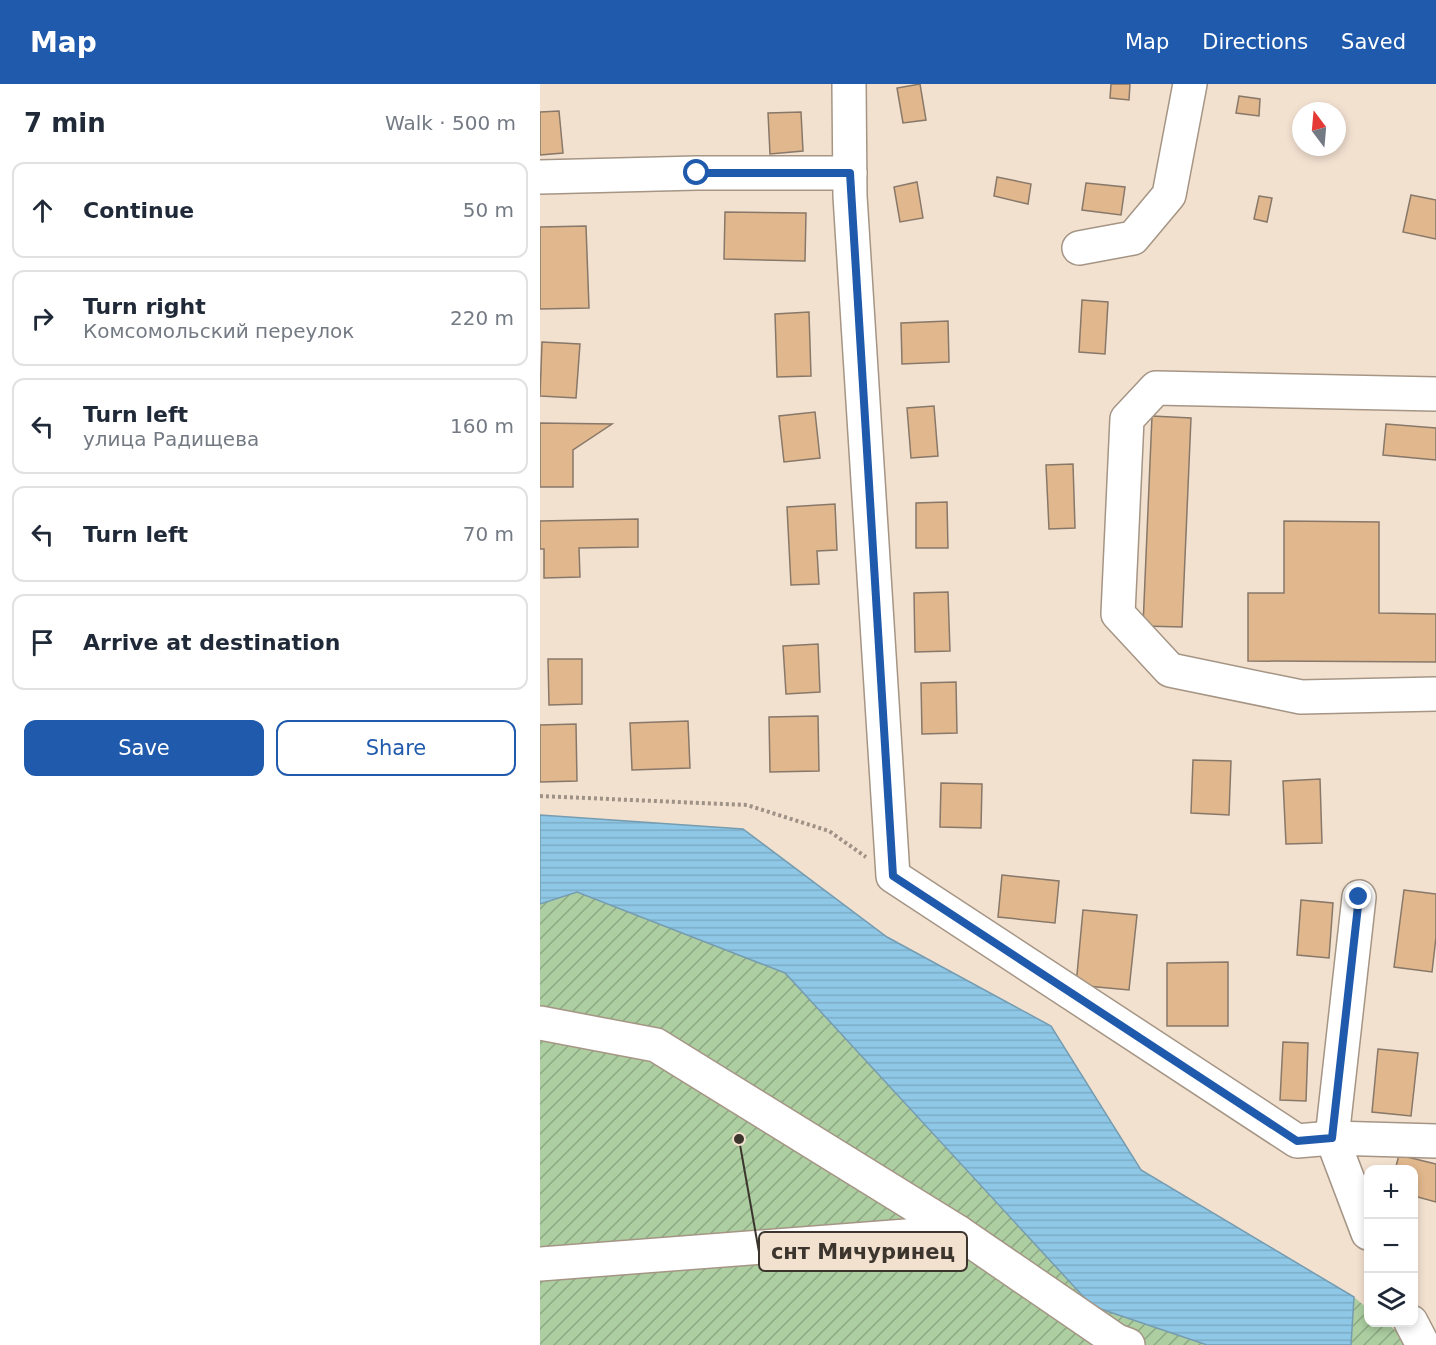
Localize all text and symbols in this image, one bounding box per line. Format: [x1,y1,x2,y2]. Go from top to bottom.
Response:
text: Map [30,26,97,59]
text: Map [1125,30,1169,54]
text: Directions [1202,30,1308,54]
text: Saved [1341,30,1406,54]
north arrow [1292,102,1346,156]
text: 7 min [24,108,106,138]
text: Walk · 500 m [385,111,516,135]
route start [683,159,709,185]
icon: ahead [26,194,59,227]
text: Continue [83,198,194,223]
text: 50 m [463,198,514,222]
text: Turn right [83,294,206,319]
icon: right [26,302,59,335]
text: 220 m [450,306,514,330]
text: Комсомольский переулок [83,319,354,343]
text: Turn left [83,402,188,427]
icon: left [26,410,59,443]
text: 160 m [450,414,514,438]
text: улица Радищева [83,427,259,451]
icon: left [26,518,59,551]
text: Turn left [83,522,188,547]
text: 70 m [463,522,514,546]
icon: arrive [26,626,59,659]
text: Arrive at destination [83,630,340,655]
button: Save [24,720,264,776]
button: Share [276,720,516,776]
route end [1345,883,1371,909]
map controls [1364,1165,1418,1327]
button: + [1364,1165,1418,1219]
button: − [1364,1219,1418,1273]
callout: снт Мичуринец [759,1232,967,1271]
text: снт Мичуринец [771,1240,955,1264]
button: layers [1364,1273,1418,1327]

